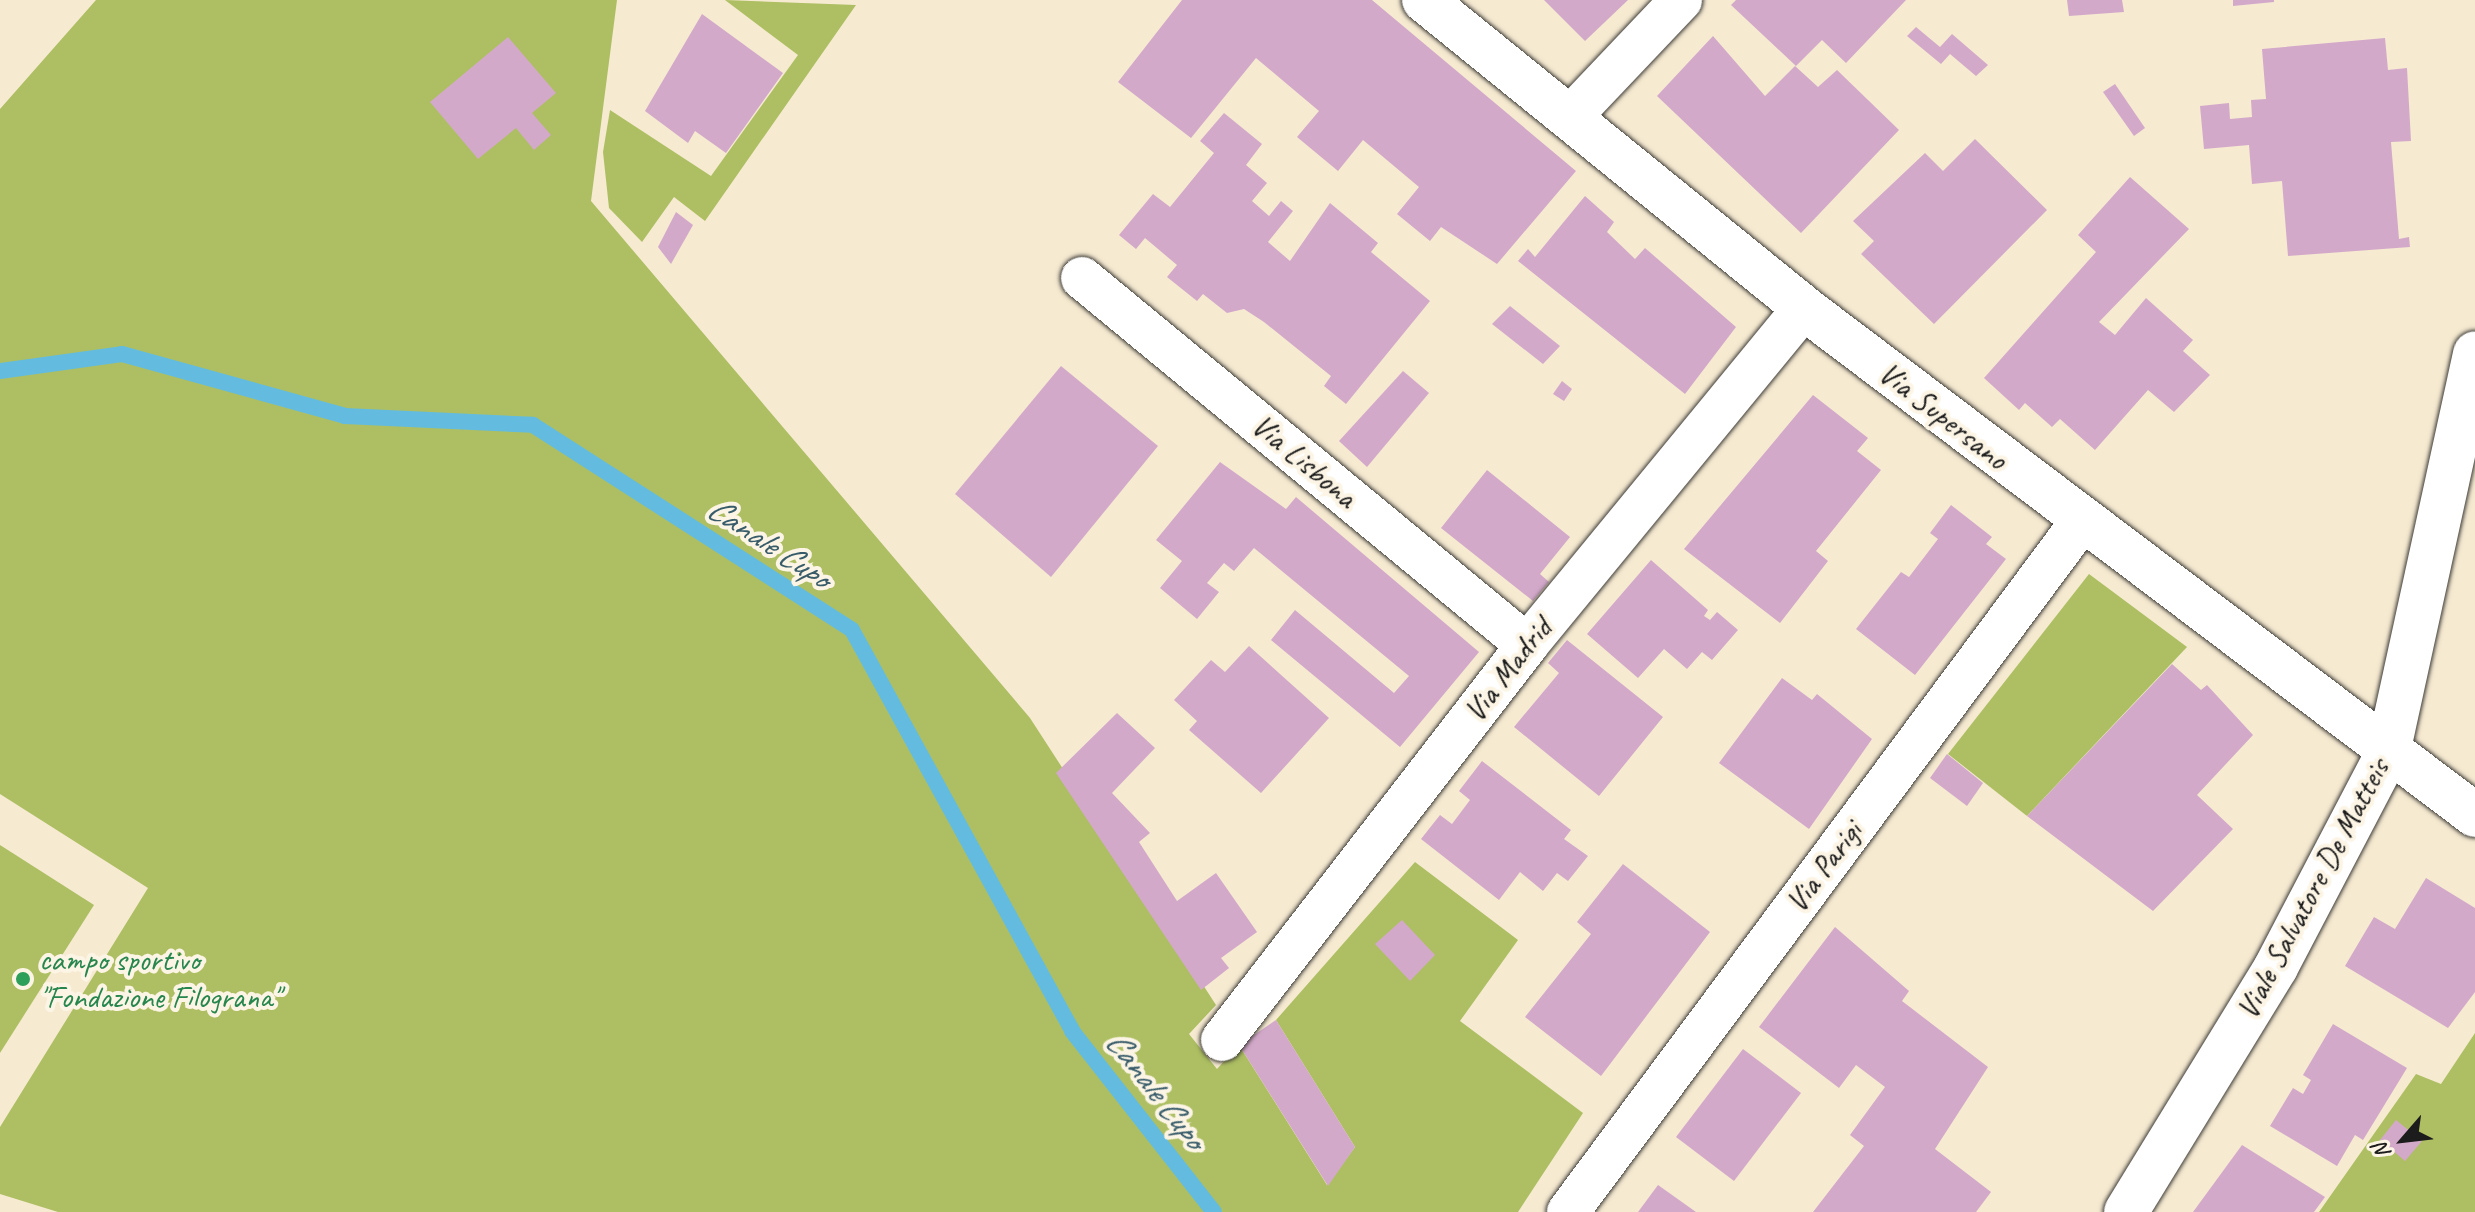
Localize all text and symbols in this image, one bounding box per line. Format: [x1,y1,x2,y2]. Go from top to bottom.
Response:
street label: Via Supersano [1871,354,2015,478]
street label: Via Lisbona [1243,406,1365,516]
water label: Canale Cupo [700,487,838,597]
street label: Via Madrid [1455,610,1561,730]
street label: Viale Salvatore De Matteis [2228,752,2398,1026]
street label: Via Parigi [1777,814,1871,920]
place label: campo sportivo "Fondazione Filograna" [39,942,281,1017]
marker: campo sportivo "Fondazione Filograna" [14,970,32,988]
water label: Canale Cupo [1097,1022,1215,1156]
north arrow [2363,1100,2443,1180]
text: N [2366,1139,2397,1164]

